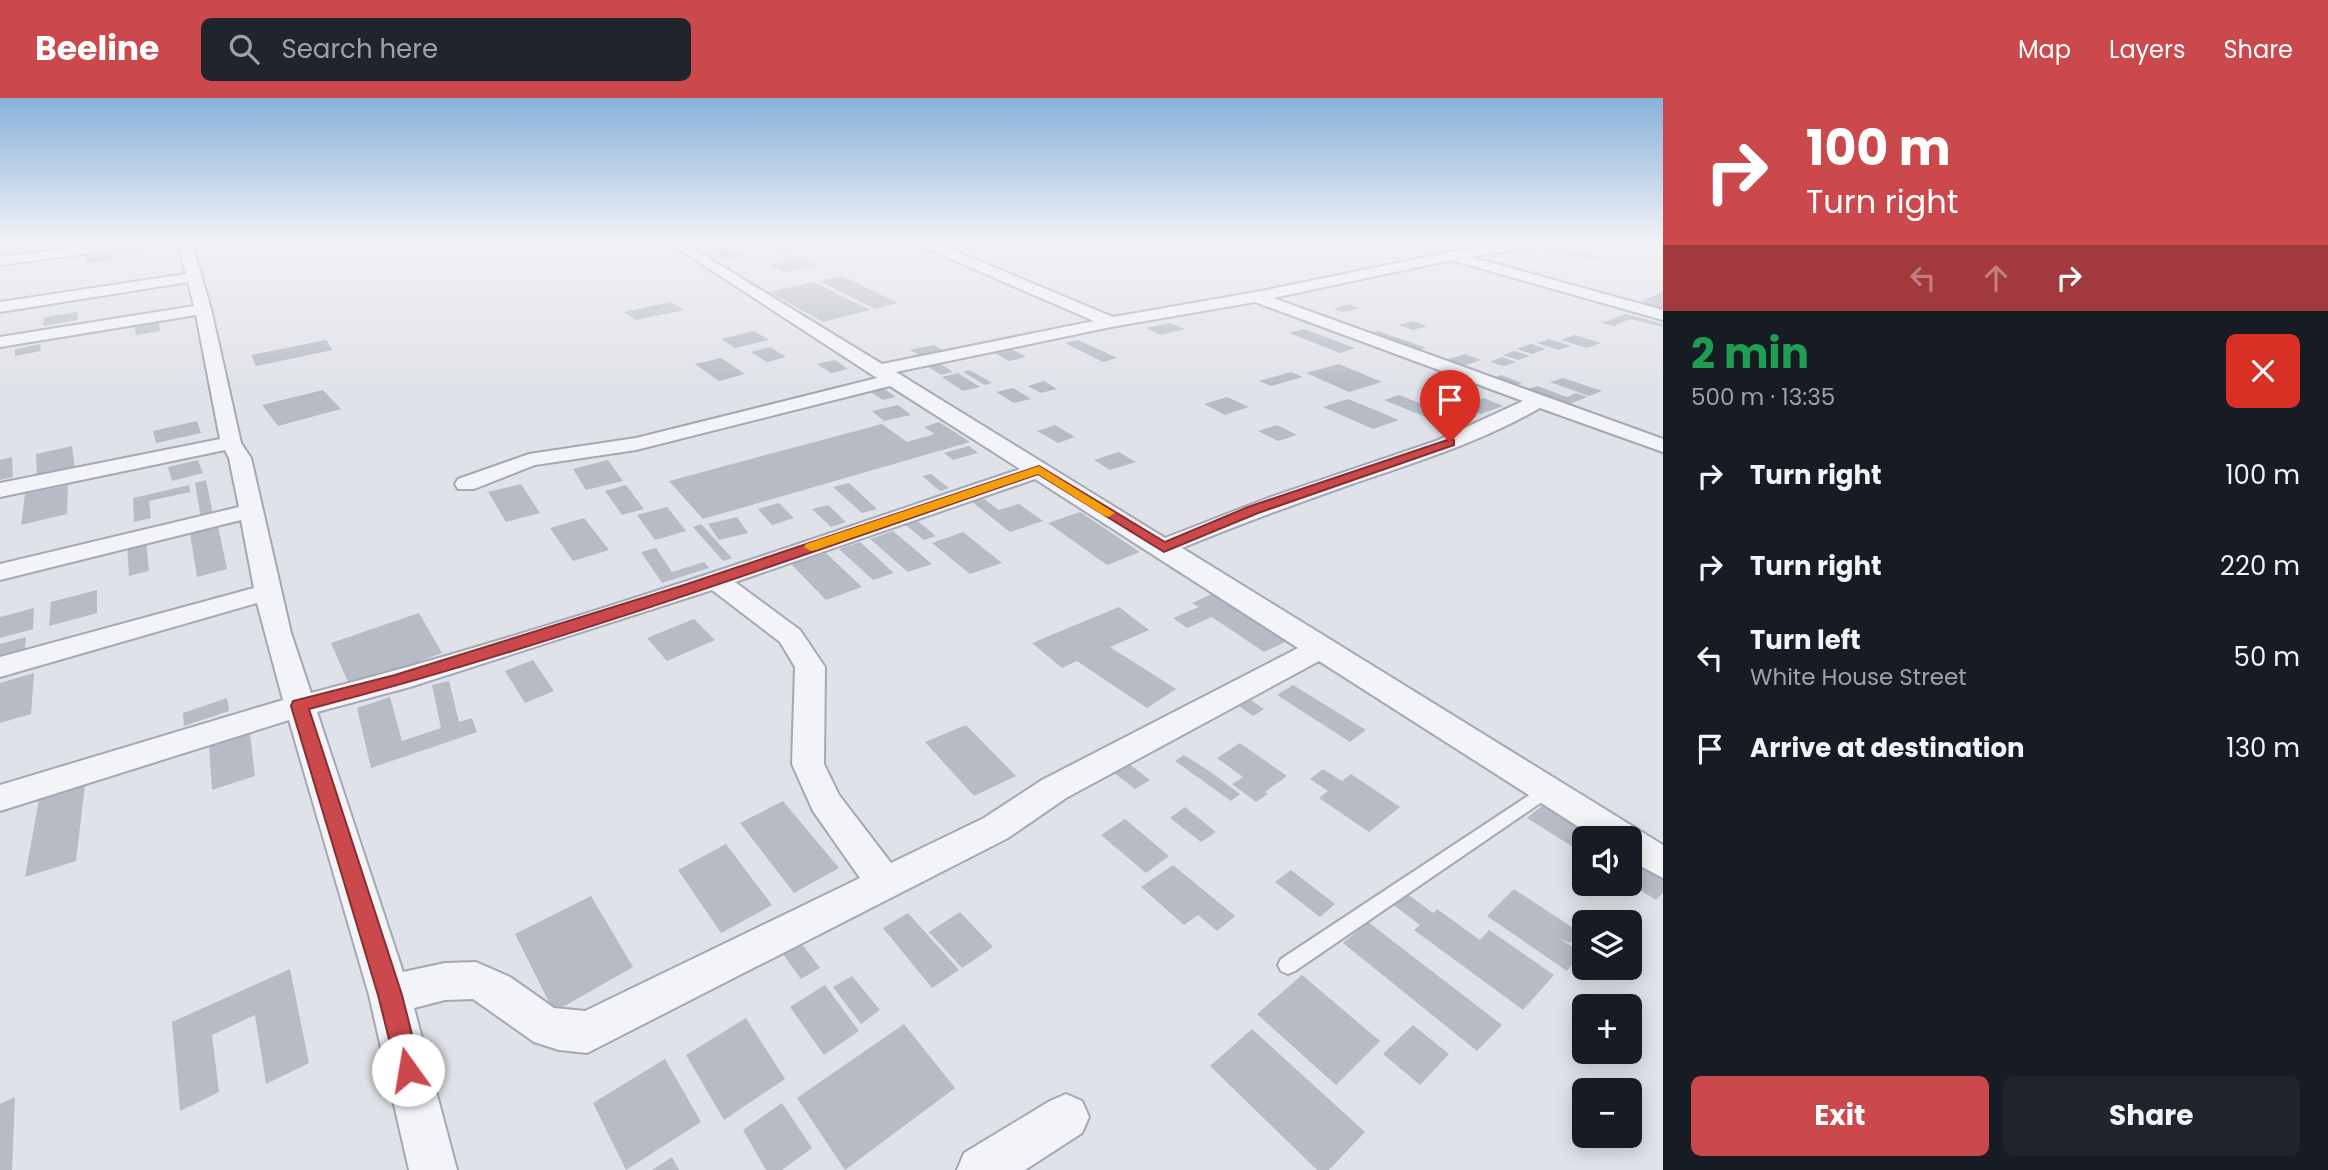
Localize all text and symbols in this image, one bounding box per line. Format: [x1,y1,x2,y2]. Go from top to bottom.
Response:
search box [201,18,691,81]
text: Beeline [35,25,159,72]
icon: search [225,30,263,68]
text: Search here [281,31,438,67]
text: Map [2018,33,2071,66]
text: Layers [2109,33,2185,66]
text: Share [2223,33,2293,66]
text: 100 m [1806,114,1951,182]
icon: right [1691,126,1782,217]
text: Turn right [1806,179,1958,224]
icon: left [1904,259,1942,297]
icon: ahead [1977,259,2015,297]
icon: right [2050,259,2088,297]
text: 2 min [1691,324,1809,383]
button: close [2226,334,2300,408]
pin [1420,370,1480,442]
icon: arrive [1431,381,1469,419]
text: 500 m · 13:35 [1691,381,1835,413]
icon: right [1691,457,1729,495]
text: Turn right [1750,457,1882,493]
text: 100 m [2225,457,2300,493]
icon: right [1691,548,1729,586]
text: Turn right [1750,548,1882,584]
text: 220 m [2220,548,2300,584]
text: Turn left [1750,622,1861,658]
icon: left [1691,639,1729,677]
text: 50 m [2234,639,2300,675]
text: White House Street [1750,661,1967,693]
icon: arrive [1691,730,1729,768]
text: Arrive at destination [1750,730,2025,766]
text: 130 m [2226,730,2300,766]
map controls [1572,826,1642,1148]
button: sound [1572,826,1642,896]
button: layers [1572,910,1642,980]
button: + [1572,994,1642,1064]
position arrow [371,1033,445,1107]
button: Exit [1691,1076,1989,1156]
button: Share [2003,1076,2300,1156]
button: − [1572,1078,1642,1148]

